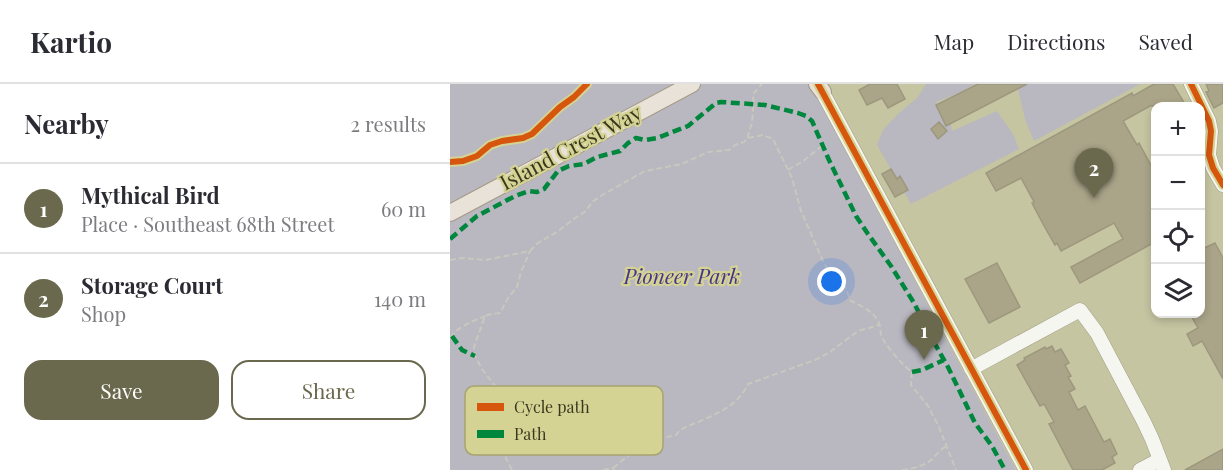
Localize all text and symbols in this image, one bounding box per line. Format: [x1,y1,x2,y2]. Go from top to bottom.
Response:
text: Kartio [30,23,112,60]
text: Map [933,27,974,55]
text: Directions [1007,27,1105,55]
text: Saved [1138,27,1193,55]
street label: Island Crest Way [494,97,646,195]
map controls [1151,102,1205,318]
button: + [1151,102,1205,156]
text: Nearby [24,106,109,141]
text: 2 results [351,110,426,137]
pin: 2 [1074,148,1114,198]
button: − [1151,156,1205,210]
text: Mythical Bird [81,180,220,210]
text: 1 [40,195,47,222]
text: 60 m [381,195,426,222]
text: Place · Southeast 68th Street [81,210,335,237]
button: locate [1151,210,1205,264]
park label: Pioneer Park [623,261,740,289]
button: layers [1151,264,1205,318]
your location [817,267,846,296]
text: Storage Court [81,270,223,300]
text: 2 [38,285,49,312]
text: 140 m [374,285,426,312]
text: Shop [81,300,126,327]
pin: 1 [904,310,944,360]
button: Save [24,360,219,420]
button: Share [231,360,426,420]
legend [465,386,663,455]
text: Cycle path [514,396,590,417]
text: Path [514,423,547,444]

